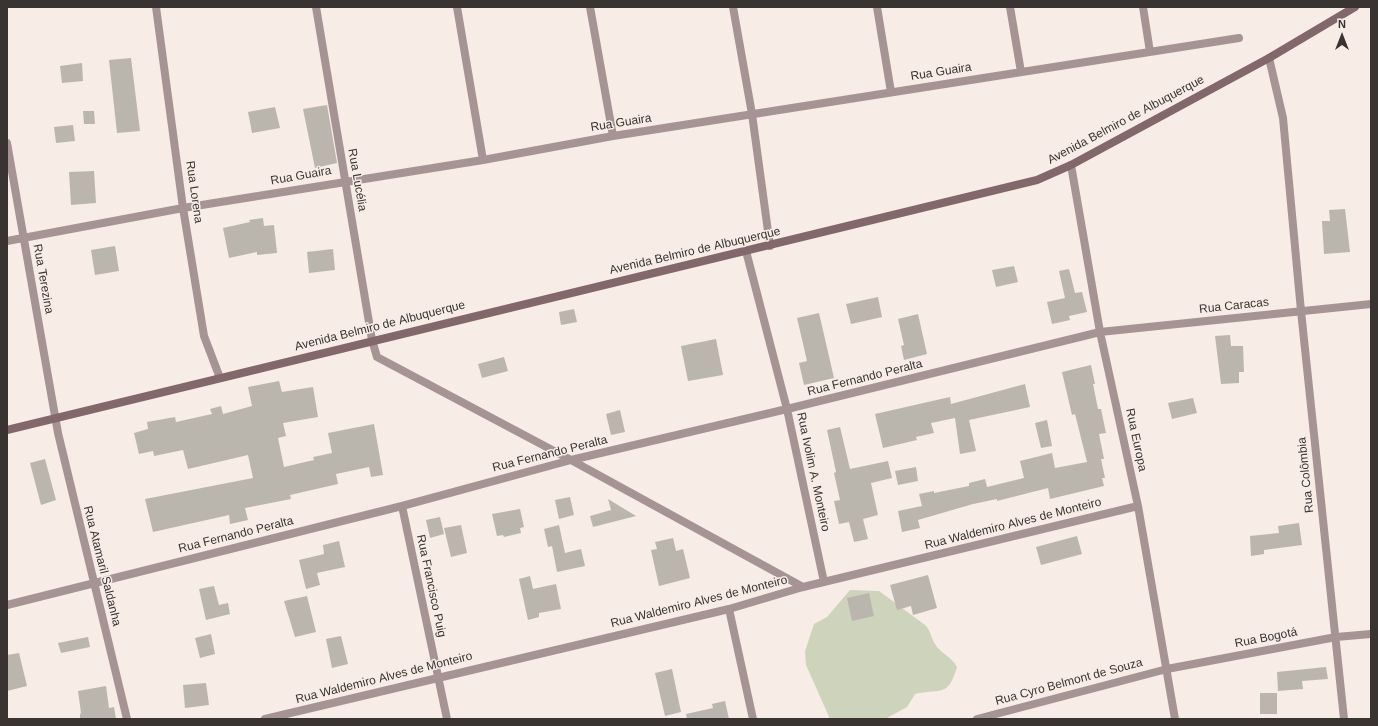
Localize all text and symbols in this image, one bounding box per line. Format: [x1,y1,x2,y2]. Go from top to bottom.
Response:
north arrow [1322,16,1362,56]
text: N [1338,18,1346,30]
street label: Rua Guaira [910,60,972,84]
street label: Avenida Belmiro de Albuquerque [1045,73,1207,167]
street label: Rua Guaira [590,111,652,135]
street label: Rua Lucélia [344,148,370,212]
street label: Rua Lorena [183,160,205,224]
street label: Rua Guaira [270,164,332,188]
street label: Avenida Belmiro de Albuquerque [608,224,782,278]
street label: Rua Terezina [30,243,56,315]
street label: Rua Caracas [1198,295,1270,317]
street label: Avenida Belmiro de Albuquerque [293,298,467,354]
street label: Rua Fernando Peralta [806,357,924,399]
street label: Rua Europa [1122,407,1150,473]
street label: Rua Ivolim A. Monteiro [793,411,833,533]
street label: Rua Fernando Peralta [491,433,609,475]
street label: Rua Colômbia [1295,436,1317,514]
street label: Rua Waldemiro Alves de Monteiro [923,495,1103,553]
street label: Rua Atamaril Saldanha [80,504,124,628]
street label: Rua Fernando Peralta [177,514,295,556]
street label: Rua Francisco Puig [413,533,449,639]
street label: Rua Waldemiro Alves de Monteiro [609,573,789,631]
street label: Rua Bogotá [1234,625,1298,651]
street label: Rua Waldemiro Alves de Monteiro [294,649,474,707]
street label: Rua Cyro Belmont de Souza [994,655,1144,709]

